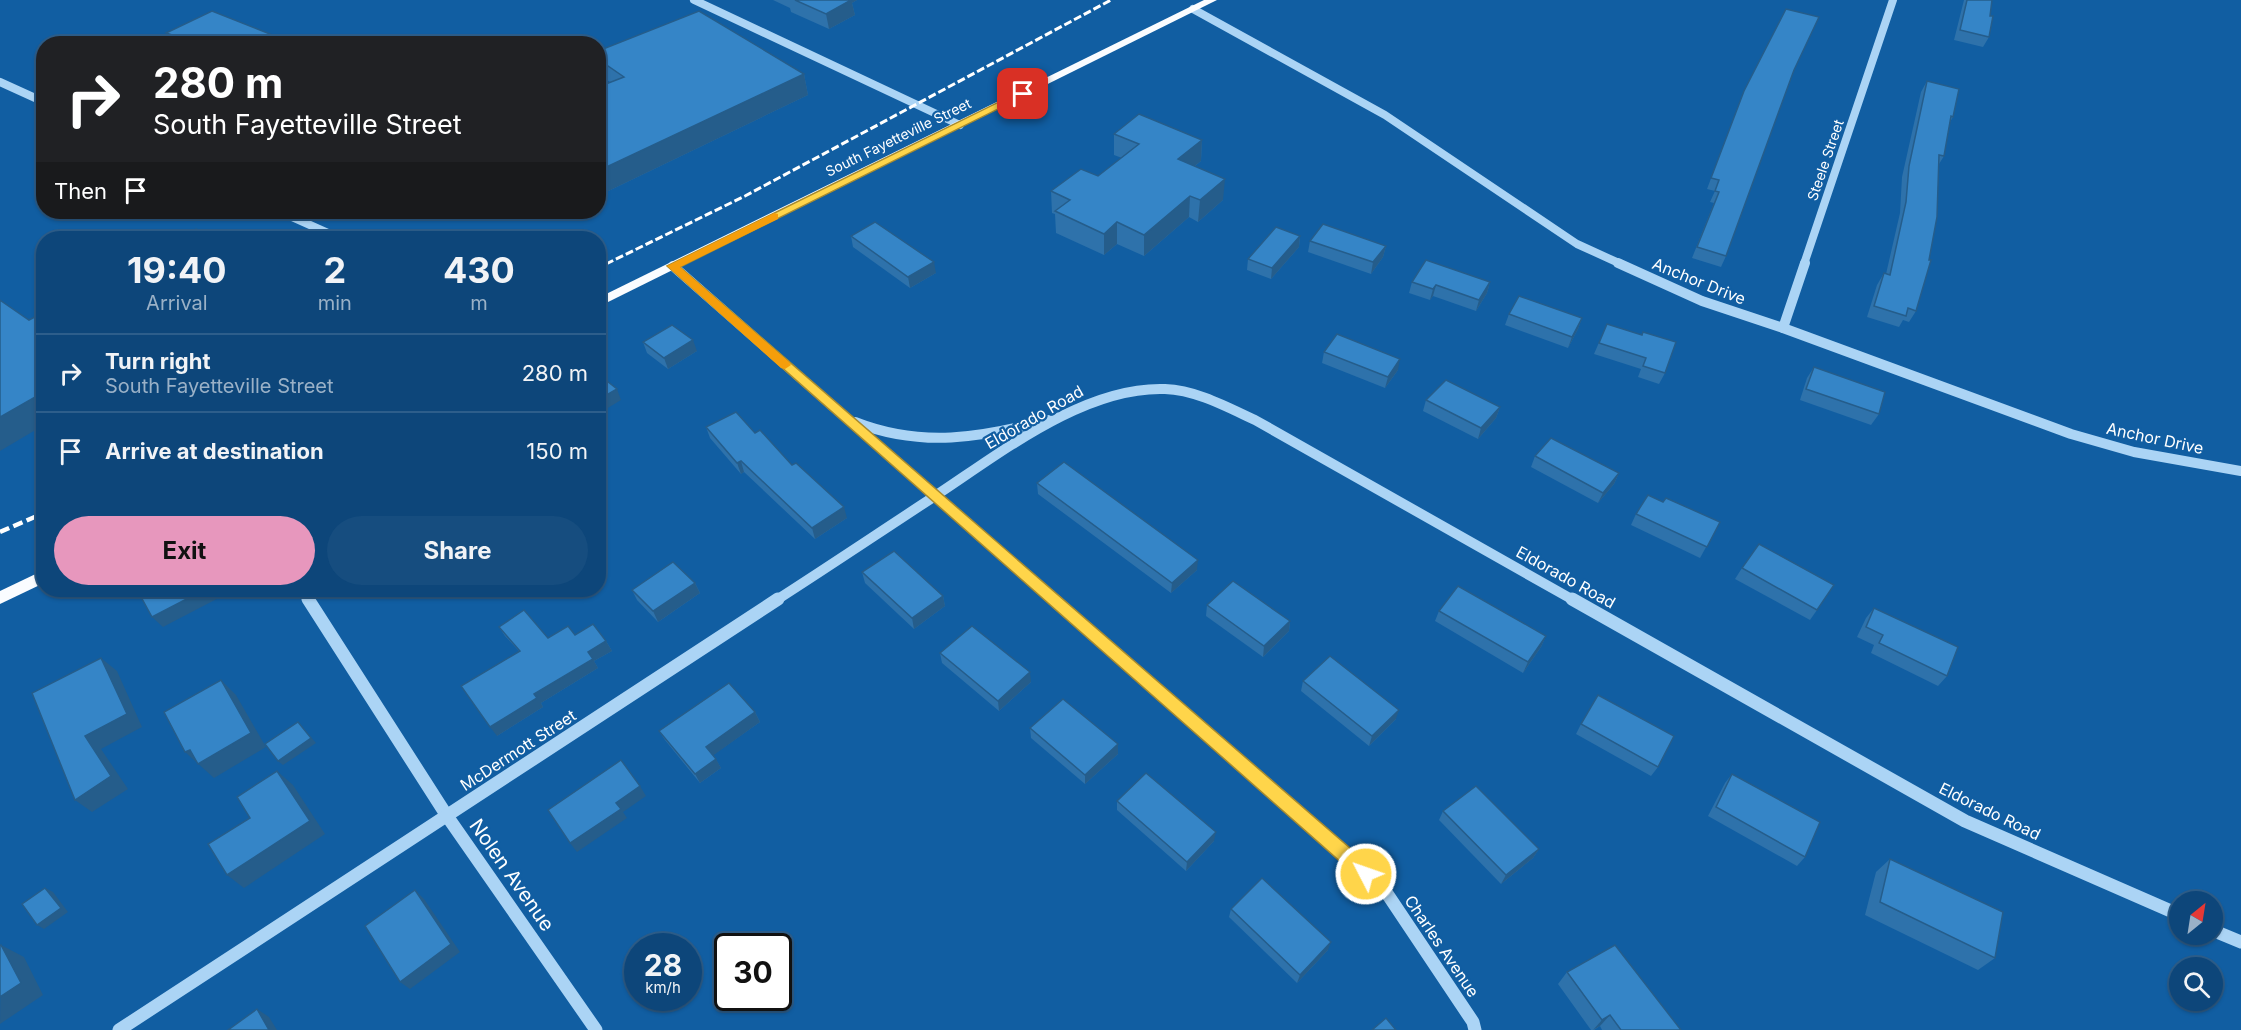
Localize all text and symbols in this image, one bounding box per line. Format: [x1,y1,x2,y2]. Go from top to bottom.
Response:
text: 280 m [153,57,283,108]
icon: right [54,60,132,138]
pin [997,68,1048,119]
icon: arrive [1006,77,1039,110]
street label: South Fayetteville Street [822,94,974,180]
text: South Fayetteville Street [153,108,462,141]
street label: Steele Street [1803,117,1847,203]
icon: arrive [119,174,152,207]
text: Then [54,178,107,204]
text: 19:40 [127,248,227,292]
text: 2 [323,248,346,292]
text: 430 [443,248,515,292]
street label: Anchor Drive [1649,253,1749,309]
text: Arrival [146,291,208,315]
text: min [318,291,352,315]
text: m [470,291,488,315]
text: Turn right [105,348,211,374]
icon: right [54,357,87,390]
text: 280 m [522,360,588,386]
text: South Fayetteville Street [105,374,334,398]
street label: Eldorado Road [981,381,1087,453]
street label: Anchor Drive [2105,418,2205,458]
icon: arrive [54,435,87,468]
text: Arrive at destination [105,438,324,464]
text: 150 m [526,438,588,464]
button: Exit [54,516,315,585]
button: Share [327,516,588,585]
street label: Eldorado Road [1513,541,1619,613]
street label: McDermott Street [456,705,580,795]
street label: Eldorado Road [1936,778,2044,844]
street label: Nolen Avenue [465,814,559,936]
position arrow [1334,842,1398,906]
street label: Charles Avenue [1401,891,1483,1001]
north arrow [2169,891,2223,945]
map controls [2169,891,2223,1011]
speed limit sign: 30 [714,933,792,1011]
text: 28 [644,947,682,983]
button: search [2169,957,2223,1011]
text: km/h [645,978,681,997]

